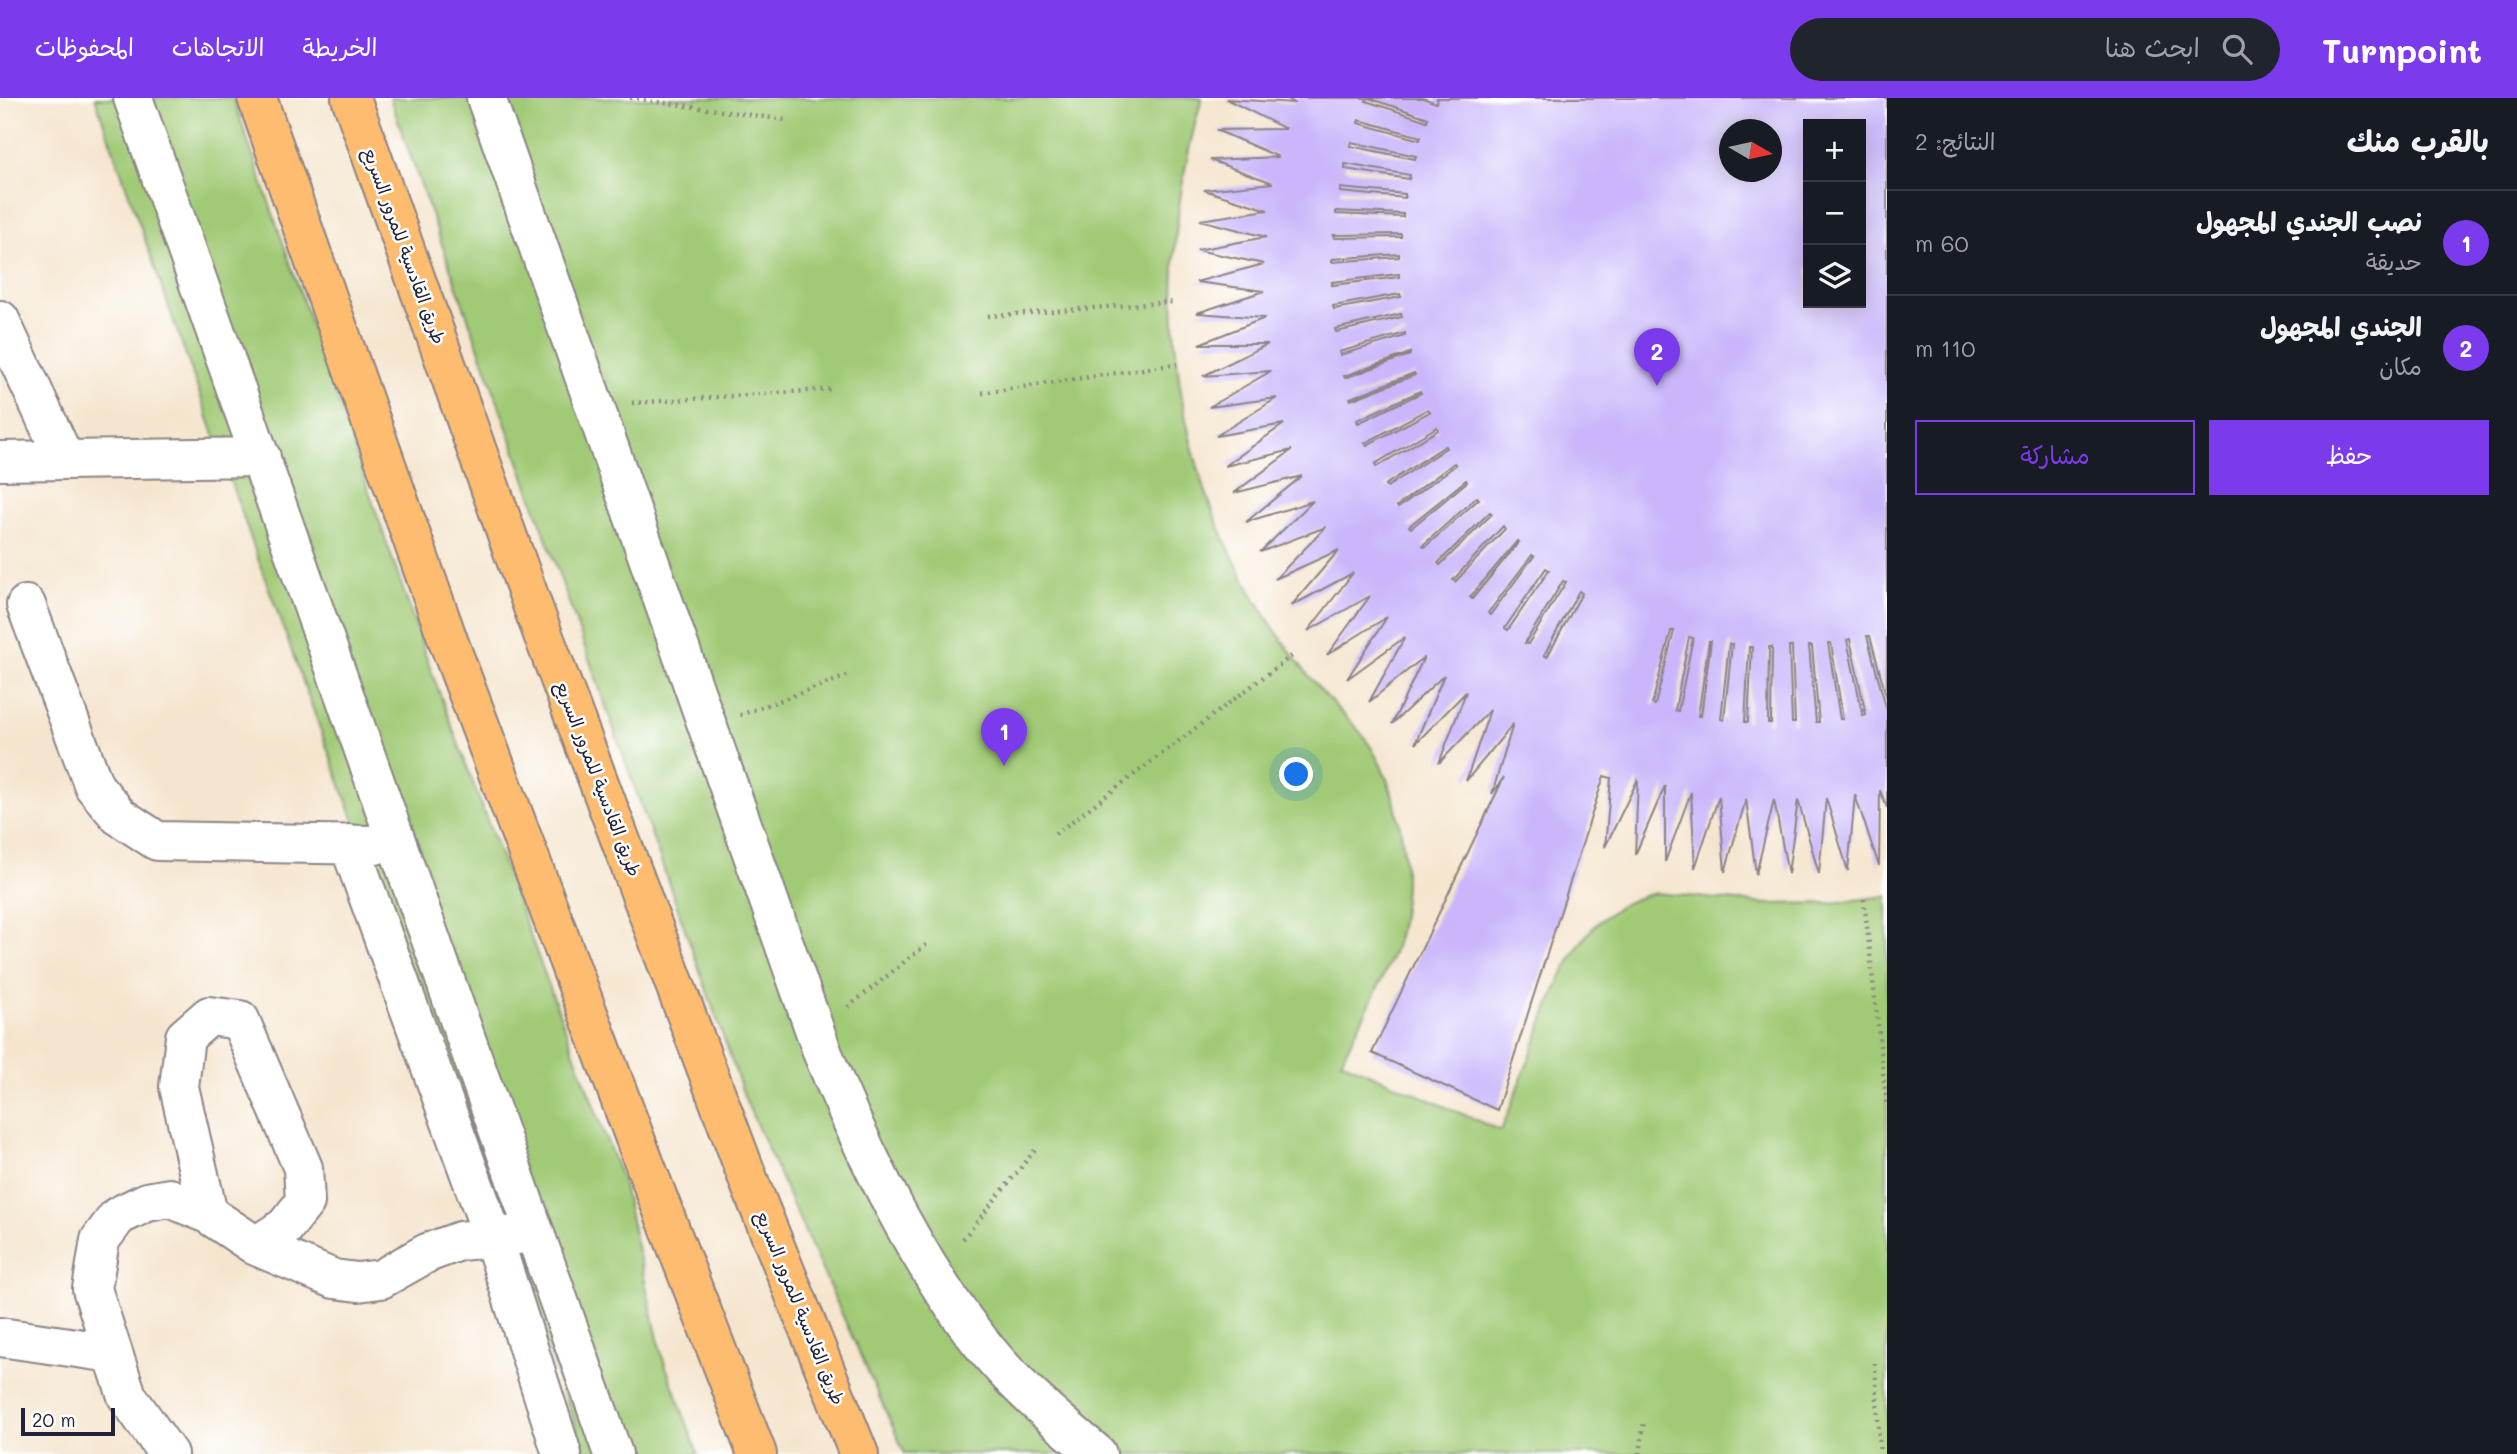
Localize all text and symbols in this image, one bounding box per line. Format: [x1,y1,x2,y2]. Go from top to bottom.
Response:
search box [1790,18,2280,81]
text: Turnpoint [2322,28,2482,71]
text: ابحث هنا [2105,30,2200,64]
icon: search [2218,30,2256,68]
text: المحفوظات [35,31,134,62]
text: الاتجاهات [172,31,265,62]
text: الخريطة [303,31,377,62]
north arrow [1719,119,1782,182]
map controls [1803,119,1866,308]
button: + [1803,119,1866,182]
text: بالقرب منك [2347,120,2489,160]
text: النتائج: 2 [1915,126,1995,156]
street label: طريق القادسية للمرور السريع [356,144,452,348]
button: − [1803,182,1866,245]
text: نصب الجندي المجهول [2196,204,2422,238]
text: 60 m [1915,228,1969,258]
text: 1 [2461,228,2471,258]
button: layers [1803,245,1866,308]
text: حديقة [2366,246,2422,276]
text: الجندي المجهول [2260,309,2422,343]
pin: 2 [1634,328,1680,386]
text: 110 m [1915,333,1975,363]
text: 2 [2460,333,2472,363]
text: مكان [2379,351,2422,381]
button: مشاركة [1915,420,2195,495]
button: حفظ [2209,420,2489,495]
street label: طريق القادسية للمرور السريع [549,677,647,881]
pin: 1 [981,708,1027,766]
your location [1279,757,1313,791]
street label: طريق القادسية للمرور السريع [749,1207,851,1409]
scale bar [21,1405,116,1437]
text: 20 m [32,1407,76,1432]

